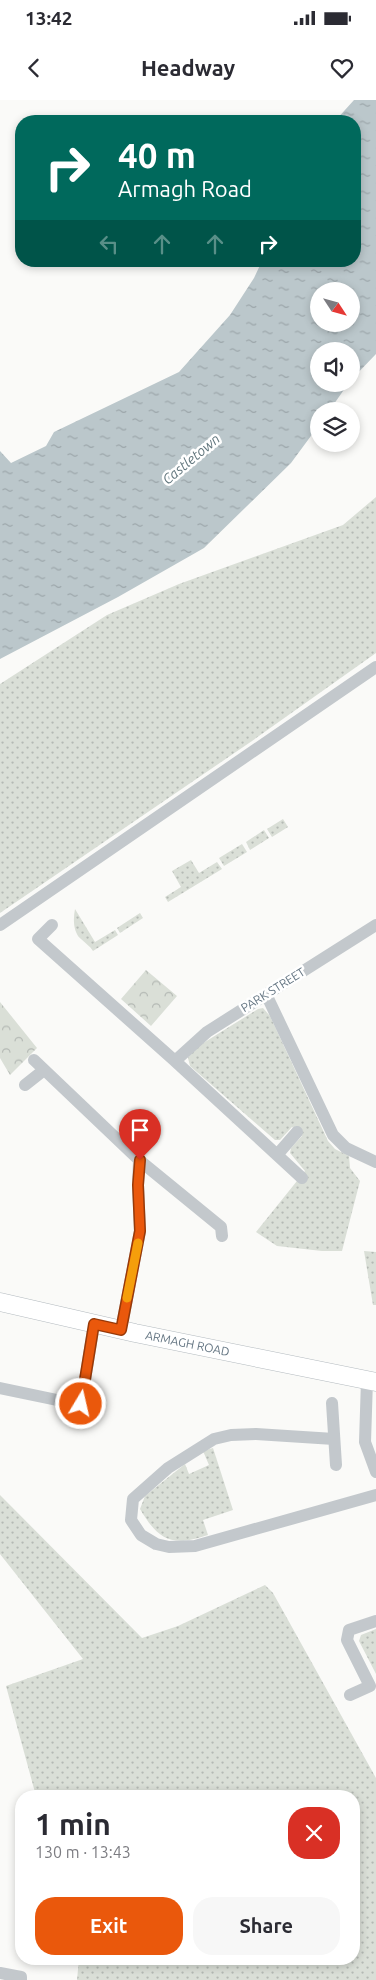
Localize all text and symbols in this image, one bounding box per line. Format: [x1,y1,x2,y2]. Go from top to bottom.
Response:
text: 13:42 [25,7,73,29]
icon: back [20,54,48,82]
icon: heart [328,54,356,82]
text: Headway [141,55,235,80]
icon: right [35,135,100,200]
text: 40 m [118,135,196,175]
text: Armagh Road [118,176,252,201]
icon: left [95,230,123,258]
icon: ahead [148,230,176,258]
icon: ahead [201,230,229,258]
icon: right [254,230,282,258]
north arrow [310,282,360,332]
map controls [310,282,360,452]
button: sound [310,342,360,392]
button: layers [310,402,360,452]
water label: Castletown [159,430,223,488]
street label: PARK STREET [239,965,307,1014]
pin [119,1109,161,1160]
icon: arrive [126,1116,154,1144]
street label: ARMAGH ROAD [144,1328,231,1358]
position arrow [54,1377,106,1429]
text: 1 min [35,1807,111,1841]
button: close [288,1807,340,1859]
text: 130 m · 13:43 [35,1843,131,1861]
button: Exit [35,1897,183,1955]
button: Share [193,1897,340,1955]

